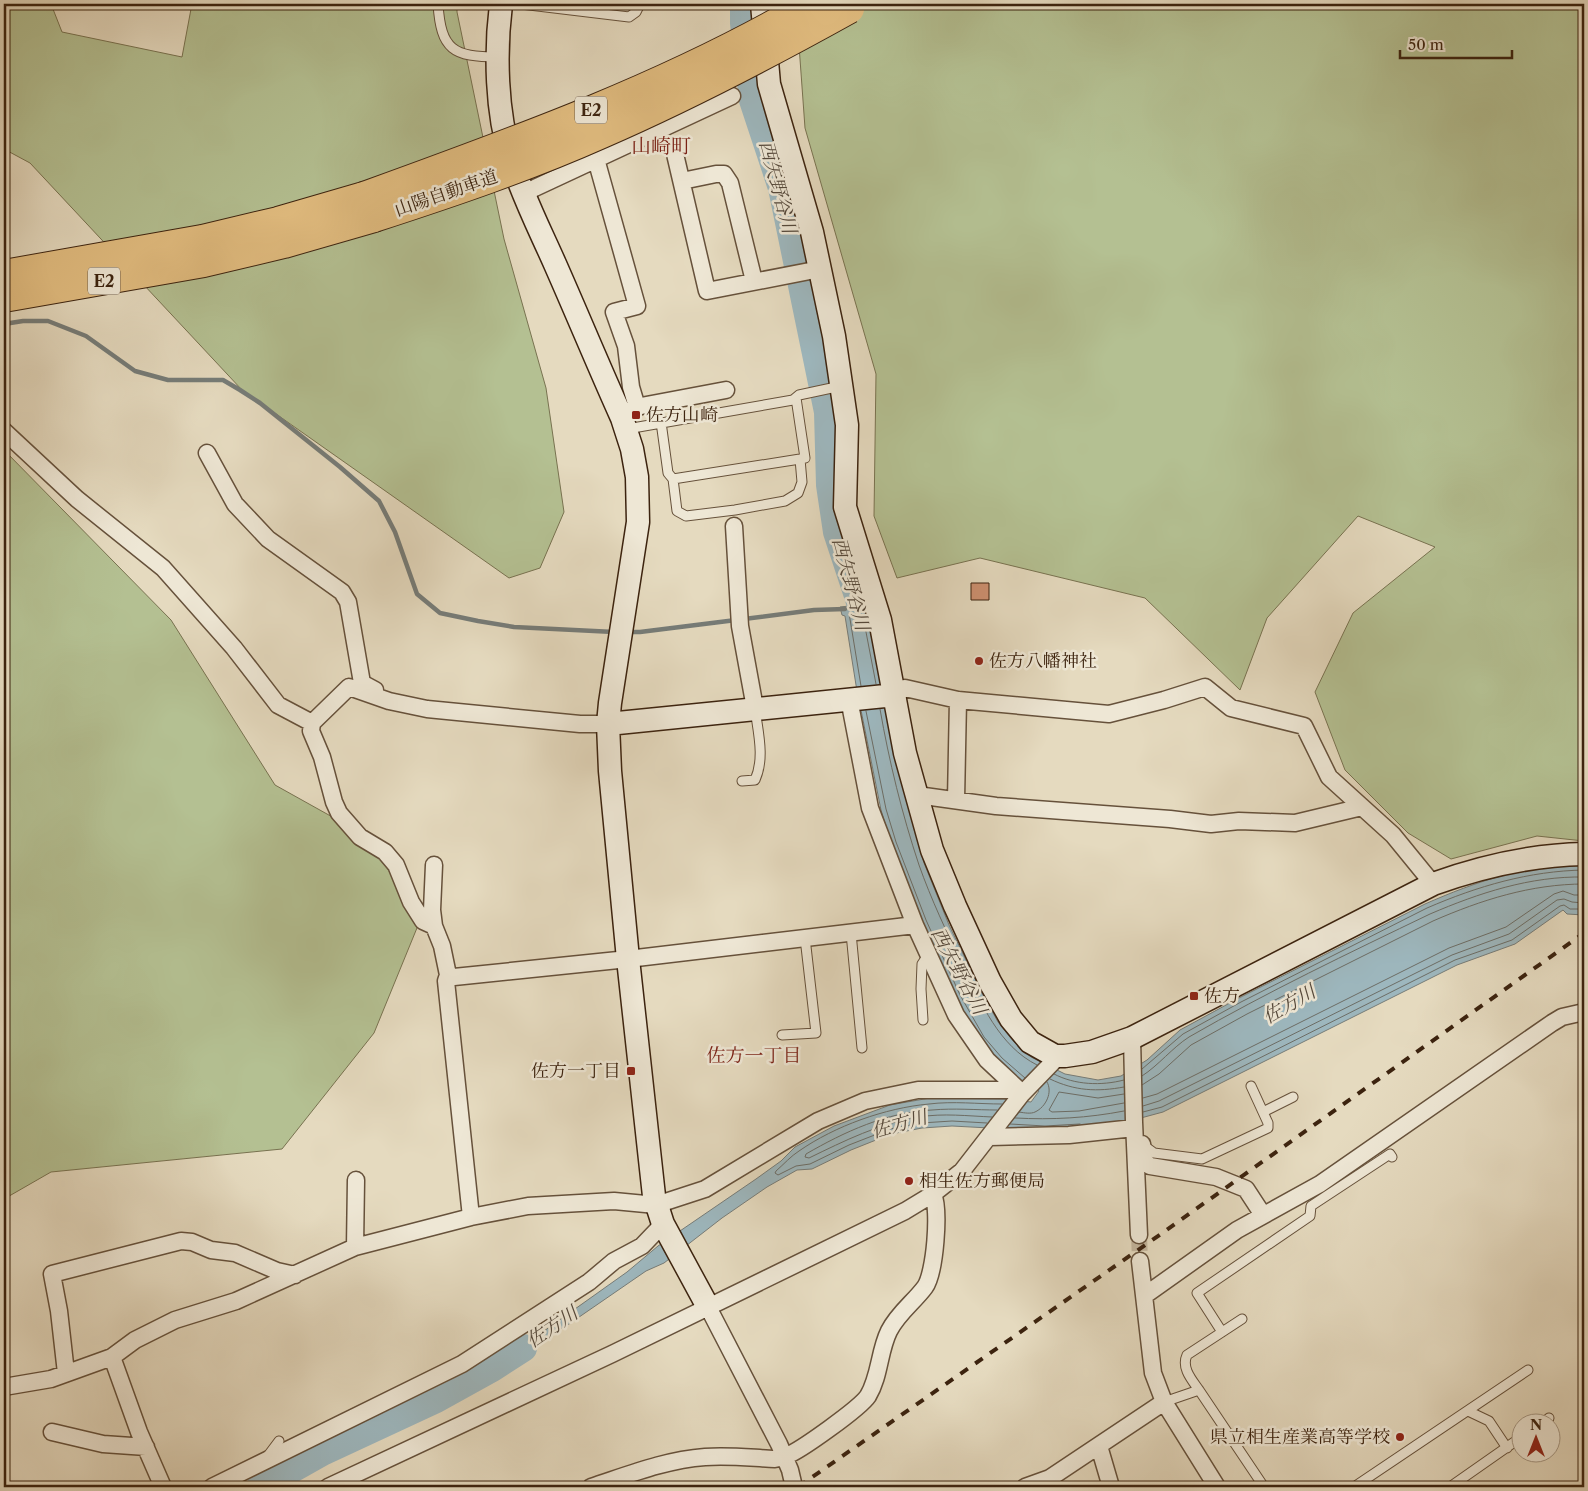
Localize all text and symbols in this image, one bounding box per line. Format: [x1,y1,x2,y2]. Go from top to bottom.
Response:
scale bar [1400,28,1513,60]
text: 50 m [1408,35,1444,54]
road number: E2 [575,96,607,124]
district label: 山崎町 [631,134,691,158]
water label: 西矢野谷川 [755,138,802,238]
street label: 山陽自動車道 [391,165,501,221]
road number: E2 [88,268,120,294]
place label: 佐方山崎 [646,404,718,426]
marker: 佐方山崎 [630,409,642,421]
water label: 西矢野谷川 [828,535,875,635]
place label: 佐方八幡神社 [989,650,1097,672]
marker: 佐方八幡神社 [973,655,985,667]
water label: 西矢野谷川 [927,924,992,1020]
water label: 佐方川 [1259,979,1321,1028]
place label: 佐方 [1204,985,1240,1007]
marker: 佐方 [1188,990,1200,1002]
district label: 佐方一丁目 [706,1044,802,1067]
place label: 佐方一丁目 [531,1060,621,1082]
marker: 佐方一丁目 [625,1065,637,1077]
water label: 佐方川 [868,1105,931,1143]
place label: 相生佐方郵便局 [919,1170,1045,1192]
marker: 相生佐方郵便局 [903,1175,915,1187]
water label: 佐方川 [522,1300,584,1352]
north arrow [1510,1414,1560,1464]
text: N [1530,1416,1542,1434]
place label: 県立相生産業高等学校 [1210,1426,1390,1448]
marker: 県立相生産業高等学校 [1394,1431,1406,1443]

